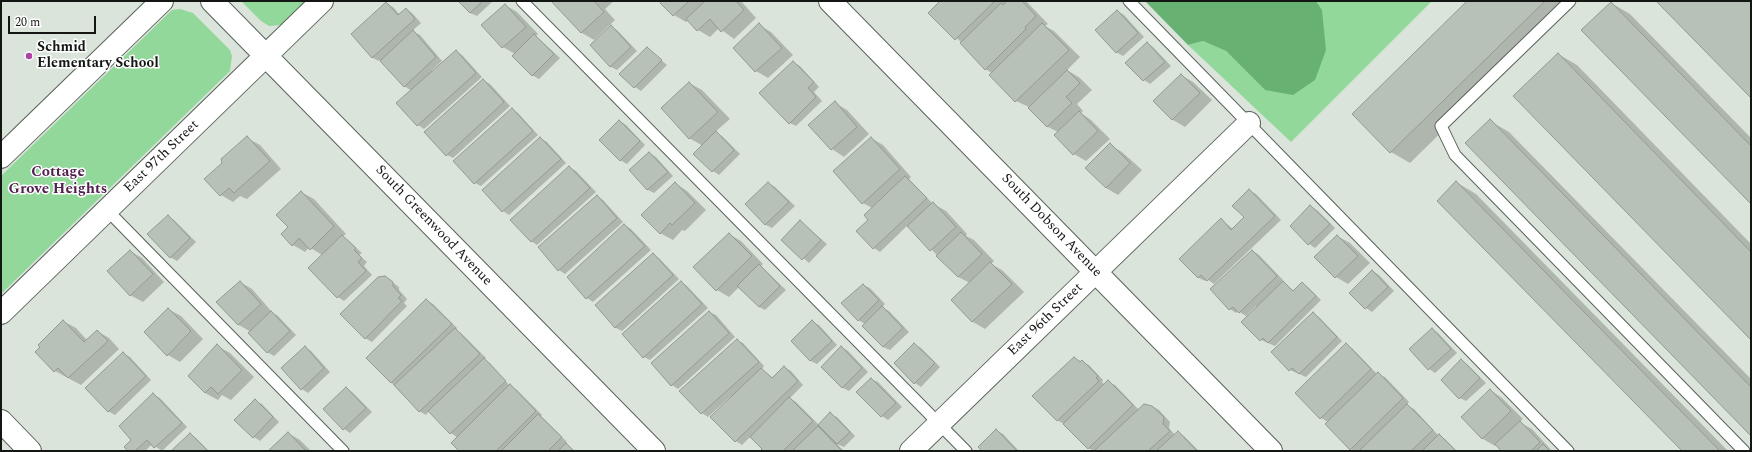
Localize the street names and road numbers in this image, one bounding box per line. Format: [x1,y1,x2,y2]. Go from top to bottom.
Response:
street label: East 97th Street [121,117,203,197]
street label: South Greenwood Avenue [371,162,495,290]
street label: South Dobson Avenue [997,171,1105,281]
street label: East 96th Street [1005,280,1087,360]

